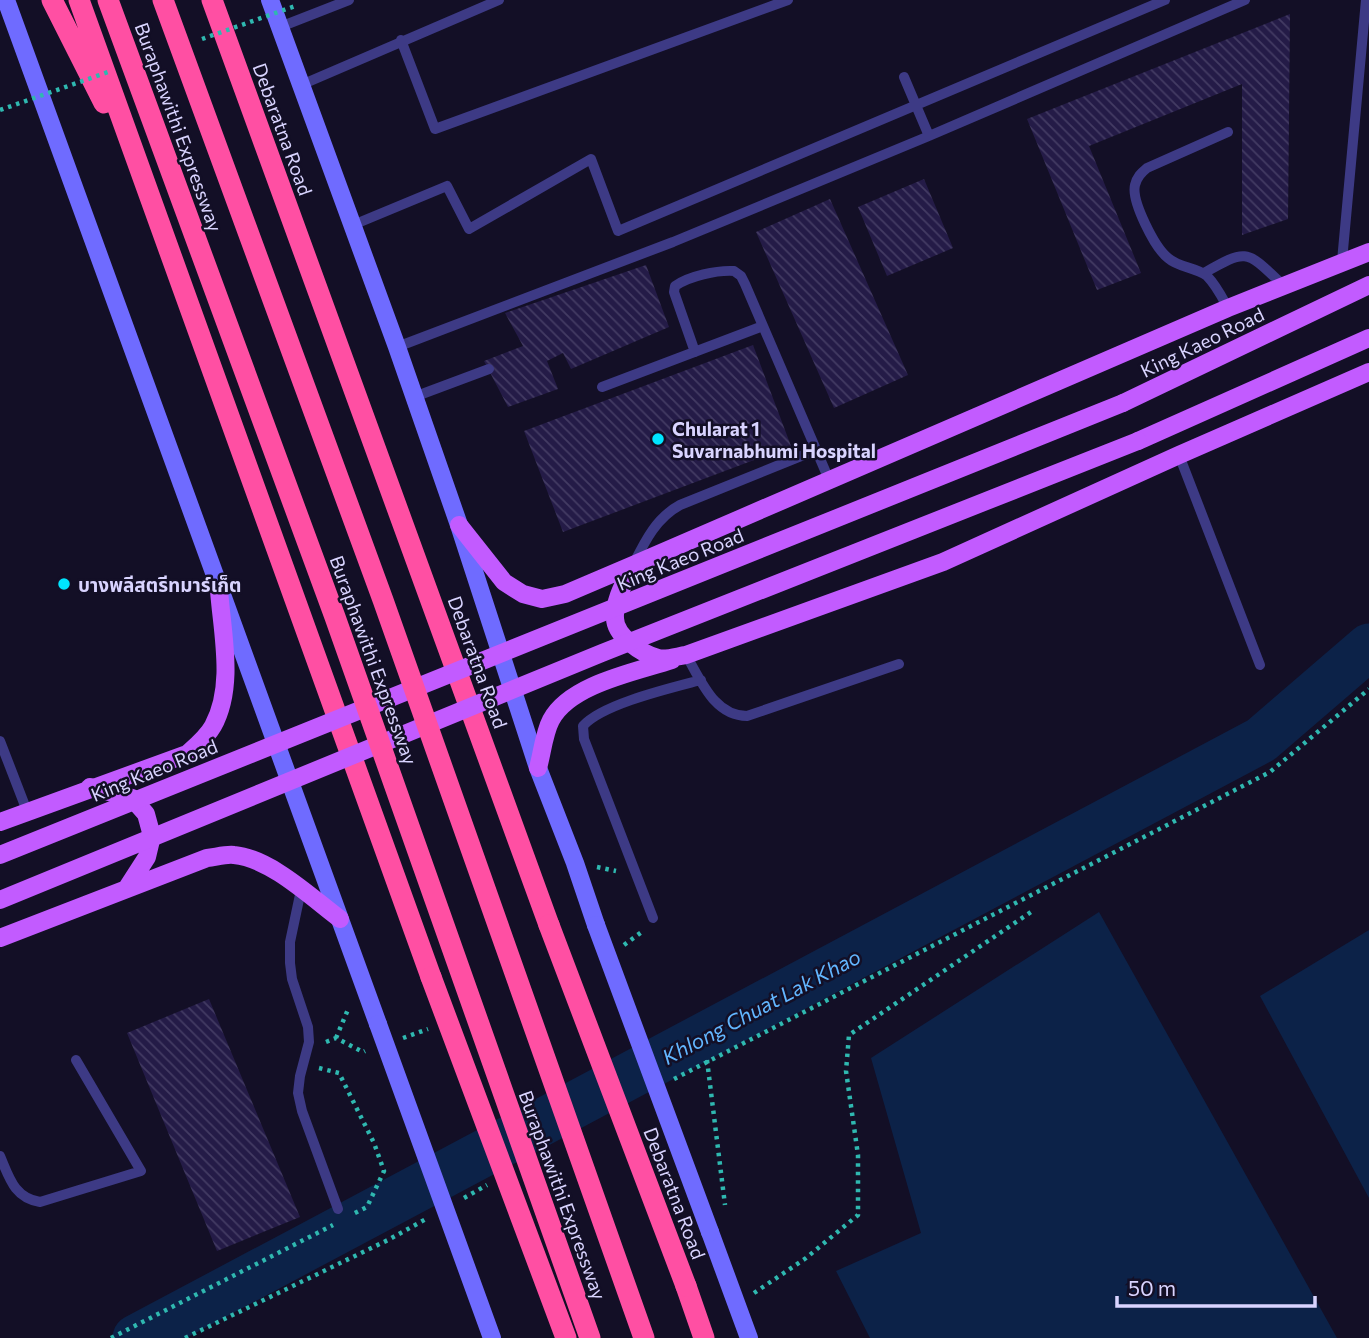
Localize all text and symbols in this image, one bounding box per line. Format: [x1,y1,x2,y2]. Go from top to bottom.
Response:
street label: Buraphawithi Expressway [130,19,228,235]
street label: Debaratna Road [248,60,318,198]
street label: King Kaeo Road [1137,302,1267,382]
place label: Chularat 1 Suvarnabhumi Hospital [672,417,876,462]
marker: Chularat 1 Suvarnabhumi Hospital [650,431,666,447]
street label: King Kaeo Road [613,523,747,595]
street label: Buraphawithi Expressway [325,552,423,768]
place label: บางพลีสตรีทมาร์เก็ต [78,573,241,596]
marker: บางพลีสตรีทมาร์เก็ต [56,576,72,592]
street label: Debaratna Road [443,593,513,731]
street label: King Kaeo Road [87,734,221,806]
water label: Khlong Chuat Lak Khao [657,943,865,1069]
street label: Buraphawithi Expressway [514,1087,612,1303]
street label: Debaratna Road [639,1124,711,1262]
scale bar [1117,1264,1315,1308]
text: 50 m [1128,1275,1176,1300]

